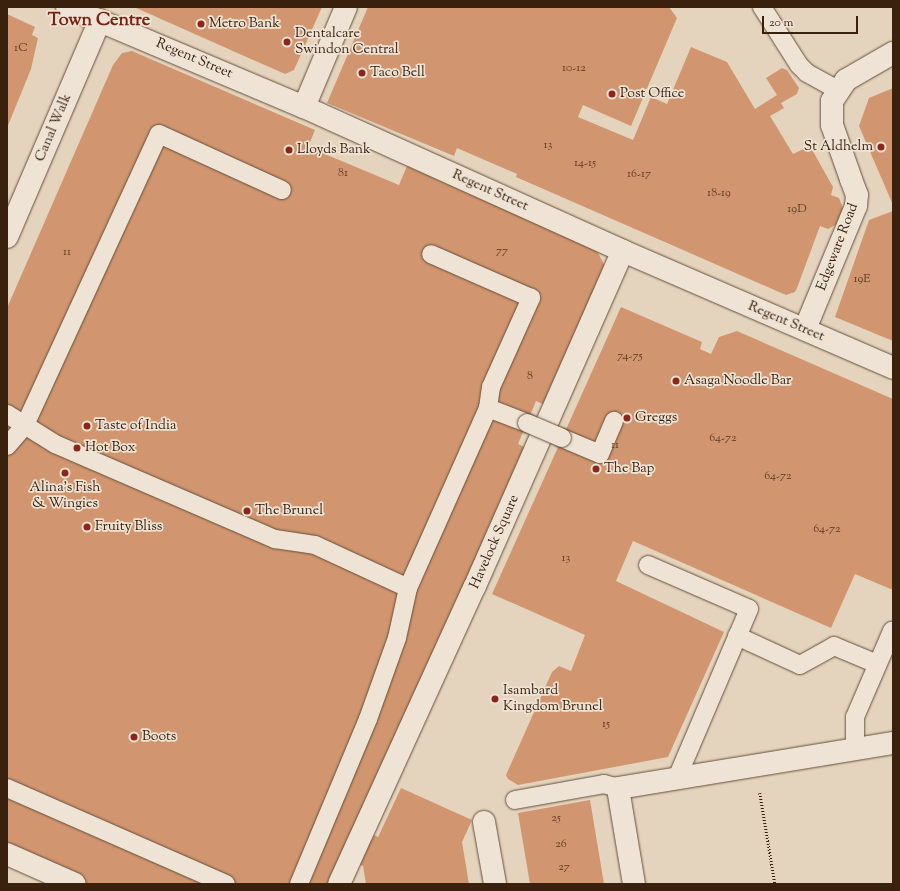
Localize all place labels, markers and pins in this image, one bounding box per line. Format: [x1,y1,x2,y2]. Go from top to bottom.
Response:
place label: Metro Bank [209,16,280,32]
marker: Metro Bank [196,19,206,29]
place label: Dentalcare Swindon Central [295,26,399,58]
marker: Dentalcare Swindon Central [282,37,292,47]
place label: Taco Bell [370,65,425,81]
marker: Taco Bell [357,68,367,78]
place label: Post Office [620,86,684,102]
marker: Post Office [607,89,617,99]
place label: St Aldhelm [804,139,873,155]
place label: Lloyds Bank [297,142,371,158]
marker: St Aldhelm [876,142,886,152]
marker: Lloyds Bank [284,145,294,155]
place label: Asaga Noodle Bar [684,373,791,389]
marker: Asaga Noodle Bar [671,376,681,386]
place label: Greggs [635,410,677,426]
marker: Greggs [622,413,632,423]
place label: Taste of India [95,418,176,434]
marker: Taste of India [82,421,92,431]
place label: Hot Box [85,440,135,456]
marker: Hot Box [72,443,82,453]
place label: The Bap [604,461,654,477]
marker: The Bap [591,464,601,474]
marker: Alina's Fish & Wingies [60,468,70,478]
place label: Alina's Fish & Wingies [30,480,100,512]
place label: The Brunel [255,503,323,519]
marker: The Brunel [242,506,252,516]
place label: Fruity Bliss [95,519,162,535]
marker: Fruity Bliss [82,522,92,532]
place label: Isambard Kingdom Brunel [503,683,603,716]
marker: Isambard Kingdom Brunel [490,694,500,704]
place label: Boots [142,729,176,745]
marker: Boots [129,732,139,742]

